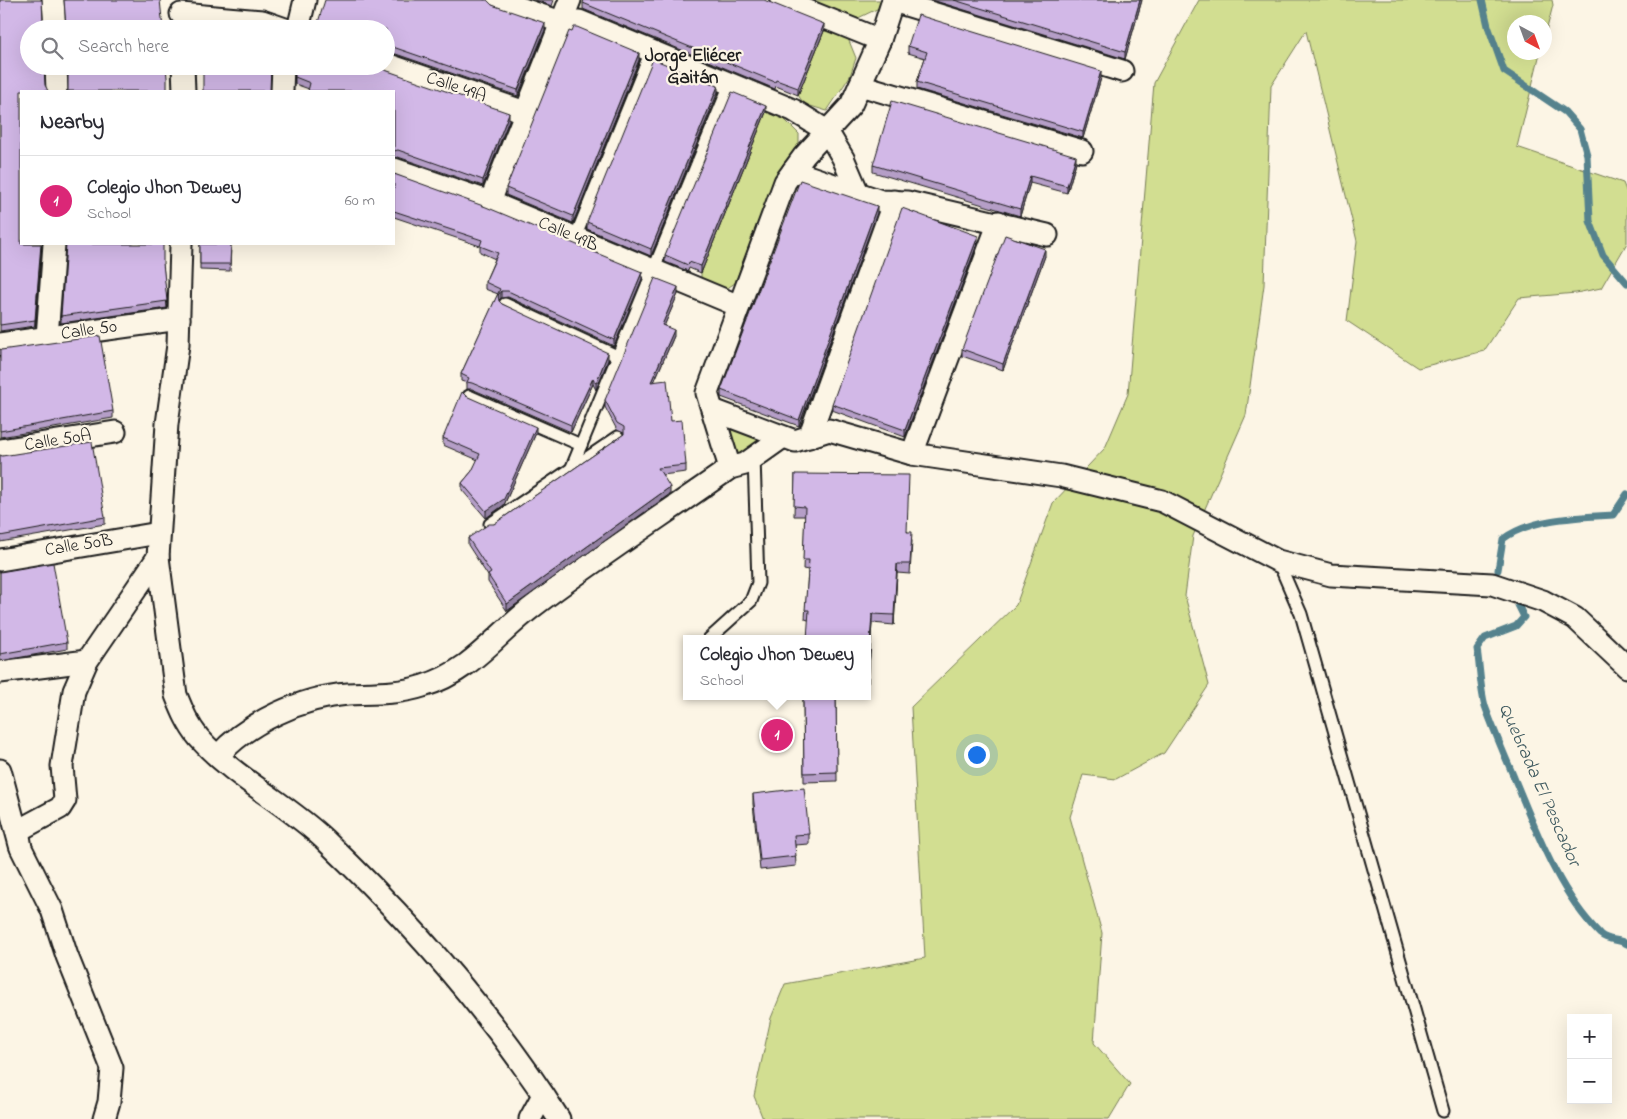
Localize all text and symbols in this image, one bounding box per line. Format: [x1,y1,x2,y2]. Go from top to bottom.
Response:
north arrow [1507,15,1552,60]
search box [20,20,395,75]
icon: search [38,34,66,62]
text: Search here [78,34,169,61]
district label: Jorge Eliécer Gaitán [645,43,742,92]
street label: Calle 49A [422,66,490,110]
text: Nearby [40,108,104,138]
text: Colegio Jhon Dewey [87,175,241,202]
text: 1 [53,189,59,213]
text: 60 m [345,189,375,213]
text: School [87,202,131,226]
street label: Calle 49B [534,211,602,259]
street label: Calle 50 [59,314,119,348]
street label: Calle 50A [23,423,93,459]
street label: Calle 50B [43,528,115,564]
popup [683,635,871,700]
text: Colegio Jhon Dewey [700,642,854,669]
text: School [700,669,744,693]
water label: Quebrada El Pescador [1491,699,1588,873]
pin: 1 [761,716,793,754]
your location [964,742,990,768]
map controls [1567,1014,1612,1104]
button: + [1567,1014,1612,1059]
button: − [1567,1059,1612,1104]

